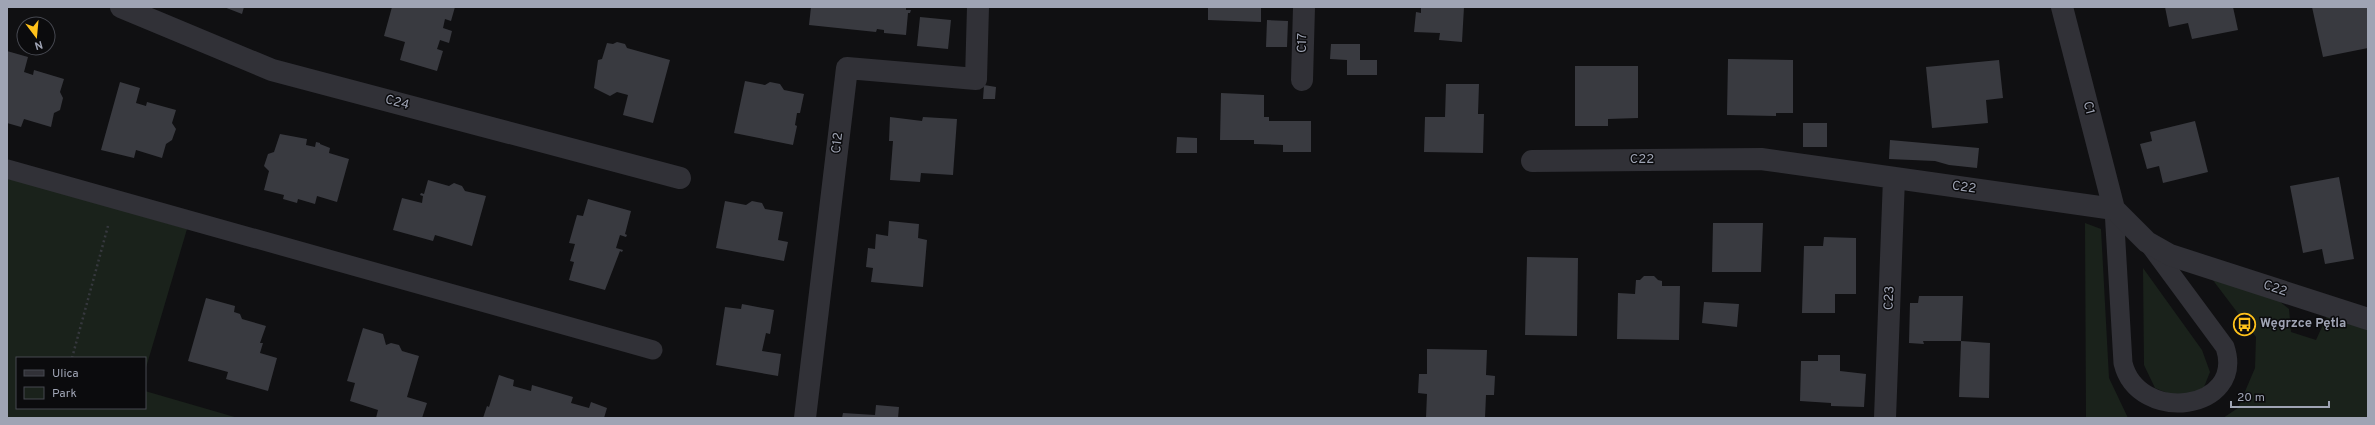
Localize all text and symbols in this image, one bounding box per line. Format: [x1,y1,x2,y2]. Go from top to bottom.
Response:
north arrow [16,16,56,56]
street label: C17 [1295,33,1311,53]
text: N [33,37,44,52]
street label: C24 [383,92,411,114]
street label: C1 [2079,100,2097,116]
street label: C12 [829,131,847,155]
street label: C22 [1630,152,1654,168]
street label: C22 [1951,178,1977,198]
street label: C22 [2261,278,2289,300]
street label: C23 [1882,286,1898,310]
bus stop icon: Węgrzce Pętla [2231,311,2257,337]
place label: Węgrzce Pętla [2260,316,2346,332]
legend [16,357,146,409]
text: Ulica [52,366,79,382]
scale bar [2231,383,2329,409]
text: Park [52,386,77,402]
text: 20 m [2237,390,2265,406]

